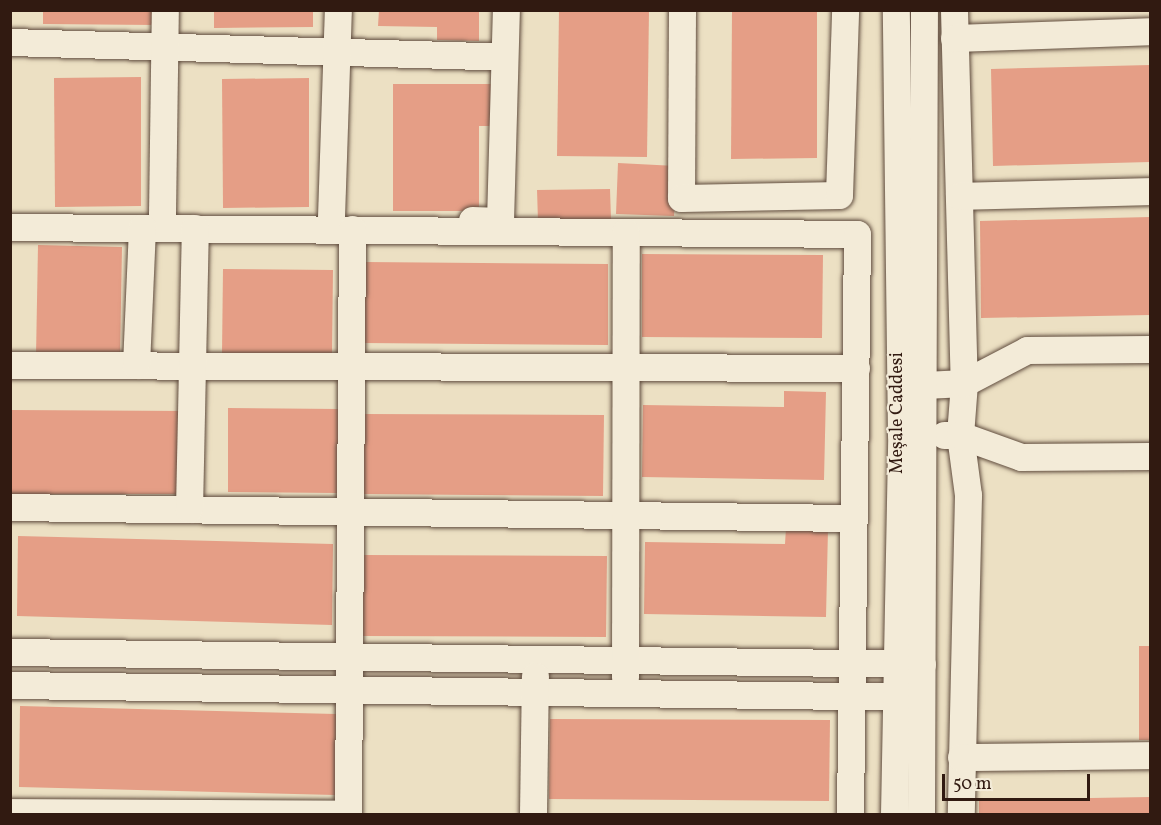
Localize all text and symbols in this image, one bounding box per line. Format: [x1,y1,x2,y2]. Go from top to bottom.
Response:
street label: Meşale Caddesi [887,352,909,474]
scale bar [945,762,1094,800]
text: 50 m [953,772,992,797]

